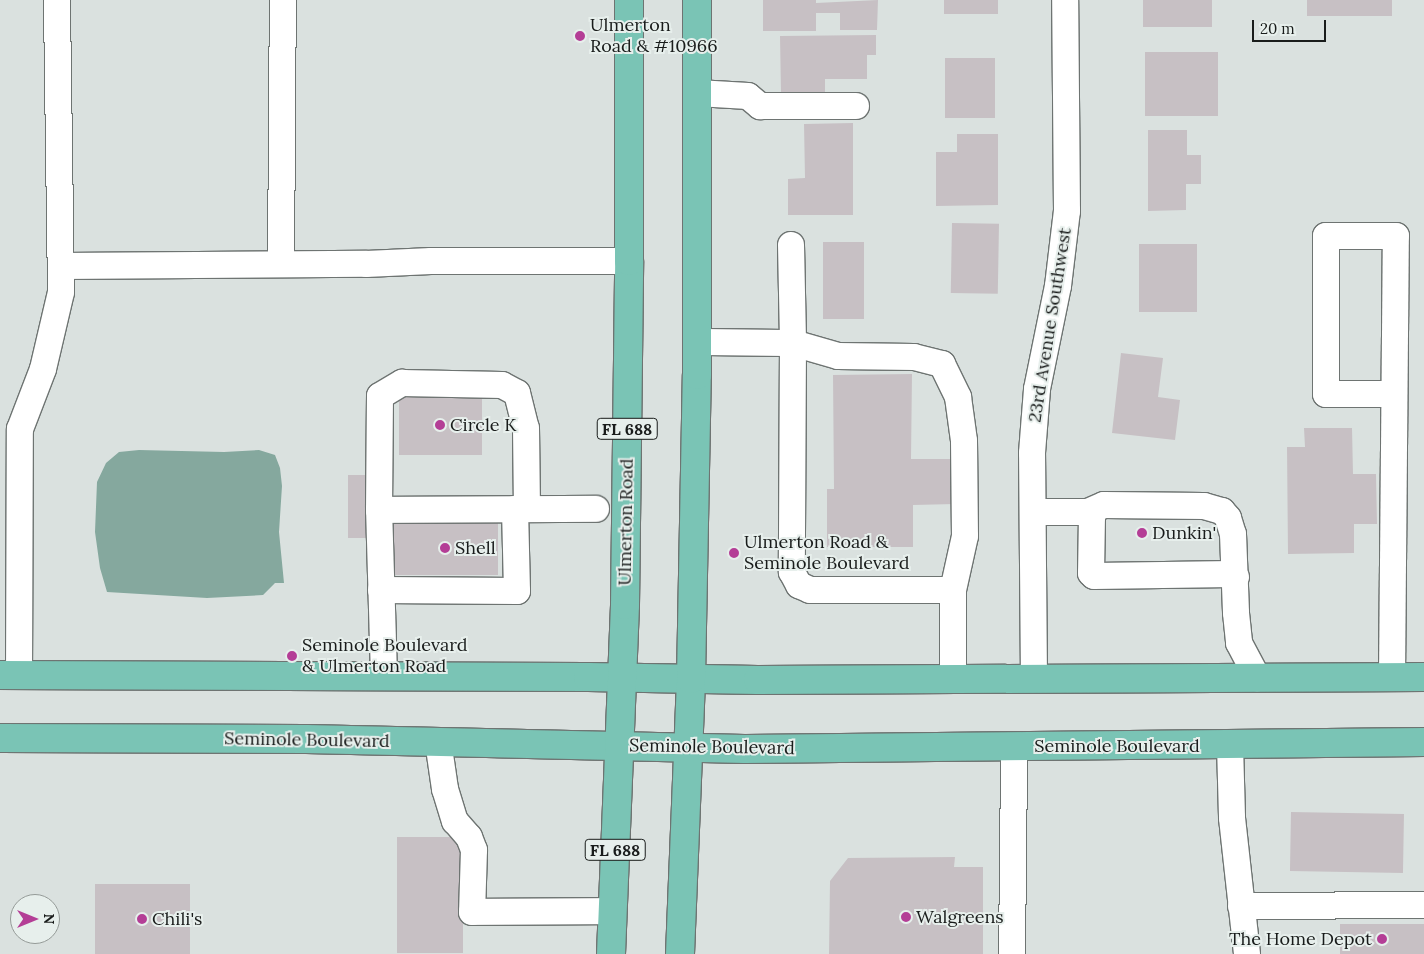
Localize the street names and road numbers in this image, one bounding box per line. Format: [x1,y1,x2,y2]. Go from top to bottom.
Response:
street label: 23rd Avenue Southwest [1024,226,1076,424]
road number: FL 688 [596,416,658,442]
street label: Ulmerton Road [614,458,638,586]
street label: Seminole Boulevard [224,728,390,752]
street label: Seminole Boulevard [629,735,795,759]
street label: Seminole Boulevard [1034,735,1200,757]
road number: FL 688 [584,836,646,864]

